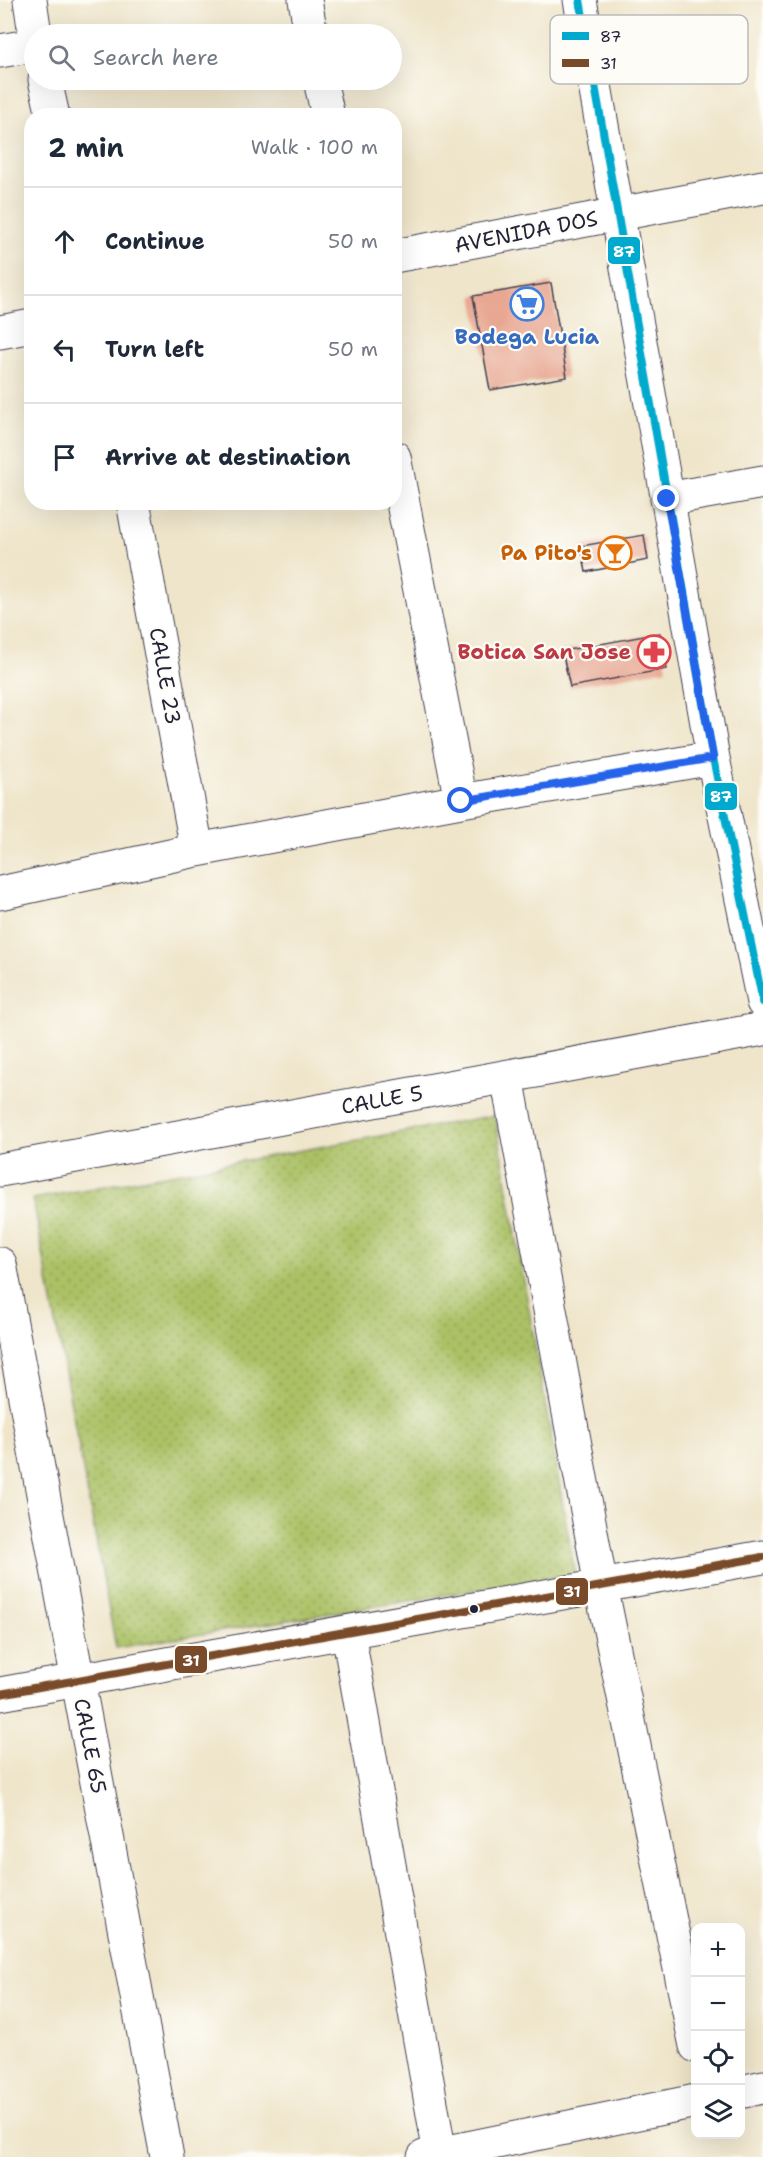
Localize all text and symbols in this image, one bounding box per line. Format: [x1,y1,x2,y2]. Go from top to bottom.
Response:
legend [550,15,748,84]
search box [24,24,402,90]
text: 87 [600,26,621,47]
icon: search [45,41,78,74]
text: Search here [93,43,219,72]
text: 31 [600,53,617,74]
text: 2 min [48,130,124,165]
text: Walk · 100 m [251,134,378,160]
street label: AVENIDA DOS [452,204,600,260]
icon: ahead [48,225,81,258]
text: Continue [105,227,205,256]
text: 50 m [328,228,378,254]
line badge: 87 [607,236,641,265]
text: 87 [613,241,635,262]
supermarket icon: Bodega Lucia [509,286,545,322]
place label: Bodega Lucia [455,323,600,351]
icon: left [48,333,81,366]
text: Turn left [105,335,204,364]
text: 50 m [328,336,378,362]
icon: arrive [48,441,81,474]
text: Arrive at destination [105,443,351,472]
route end [653,485,679,511]
bar icon: Pa Pito's [597,535,633,571]
place label: Pa Pito's [500,539,592,567]
street label: CALLE 23 [143,625,187,727]
pharmacy icon: Botica San Jose [636,634,672,670]
place label: Botica San Jose [457,638,631,666]
line badge: 87 [704,782,738,811]
text: 87 [710,786,732,807]
route start [447,787,473,813]
street label: CALLE 5 [339,1079,425,1121]
line badge: 31 [555,1577,589,1606]
text: 31 [563,1581,581,1602]
unlabelled marker [468,1603,480,1615]
line badge: 31 [174,1645,208,1674]
text: 31 [182,1650,200,1671]
street label: CALLE 65 [67,1696,113,1796]
map controls [691,1923,745,2139]
button: + [691,1923,745,1977]
button: − [691,1977,745,2031]
button: locate [691,2031,745,2085]
button: layers [691,2085,745,2139]

